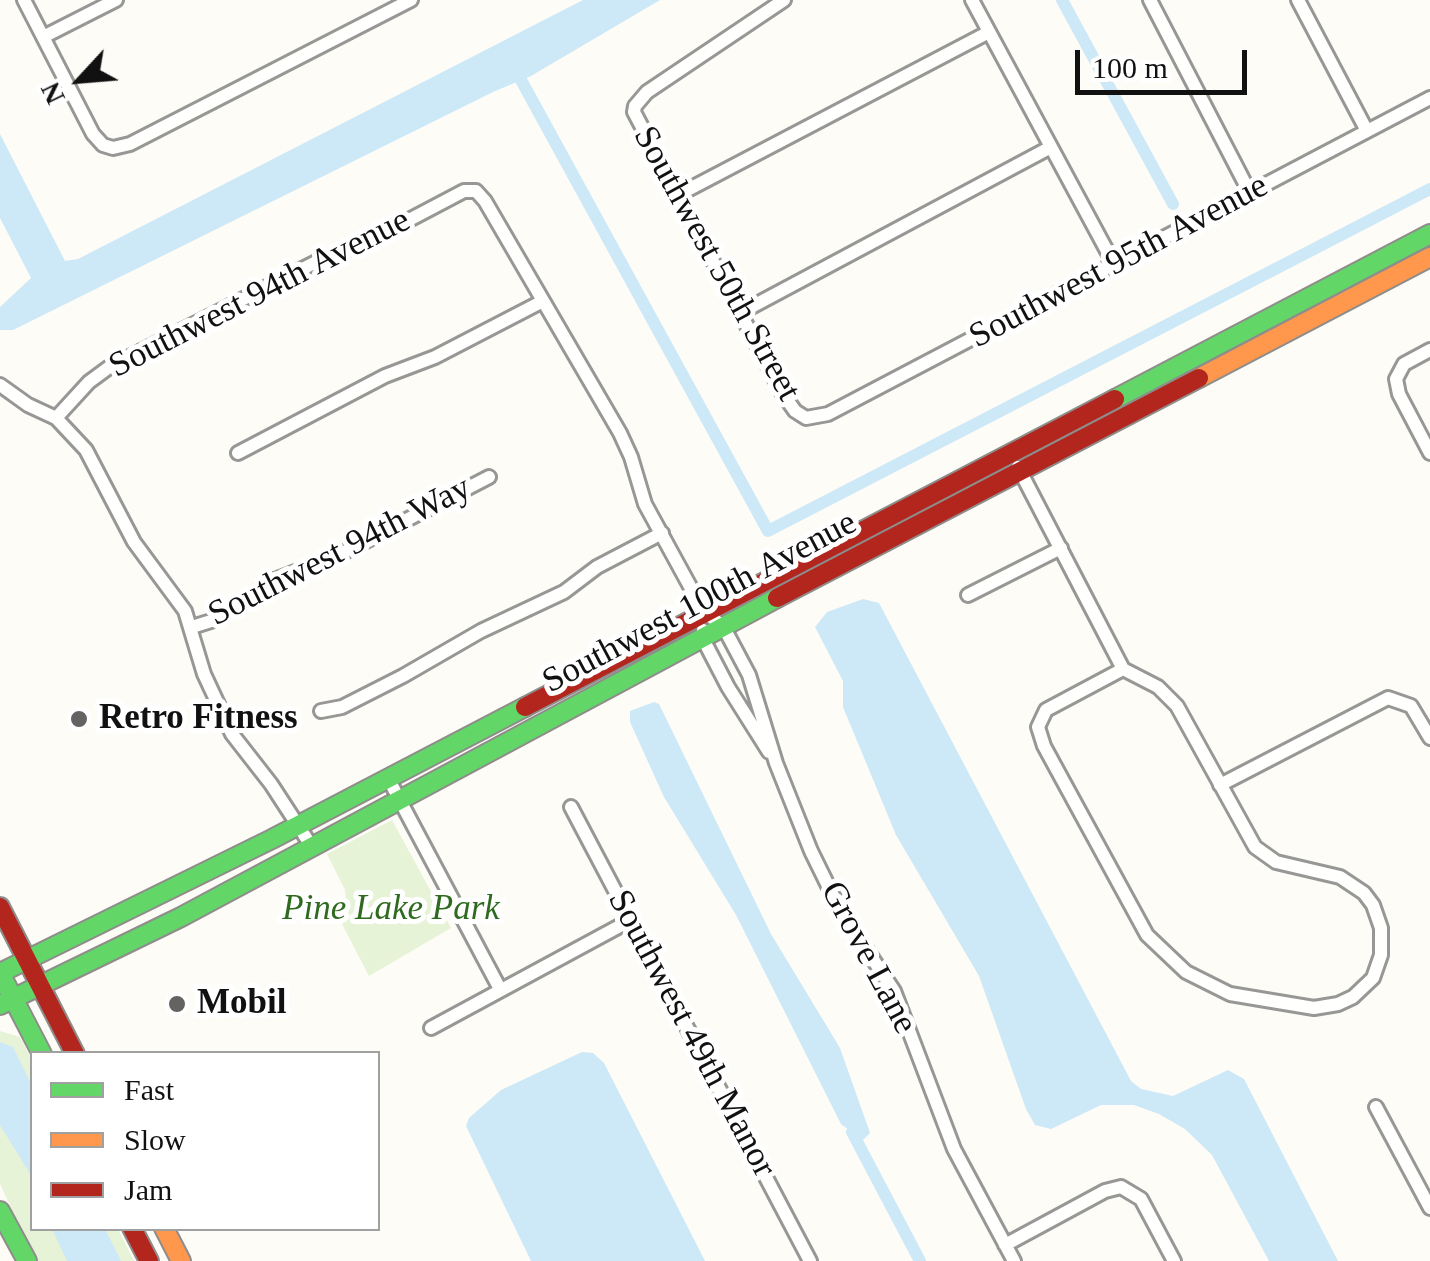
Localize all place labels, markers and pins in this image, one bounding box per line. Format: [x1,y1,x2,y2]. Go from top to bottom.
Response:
place label: Retro Fitness [99,698,298,740]
marker: Retro Fitness [68,708,90,730]
place label: Mobil [197,983,286,1025]
marker: Mobil [166,993,188,1015]

